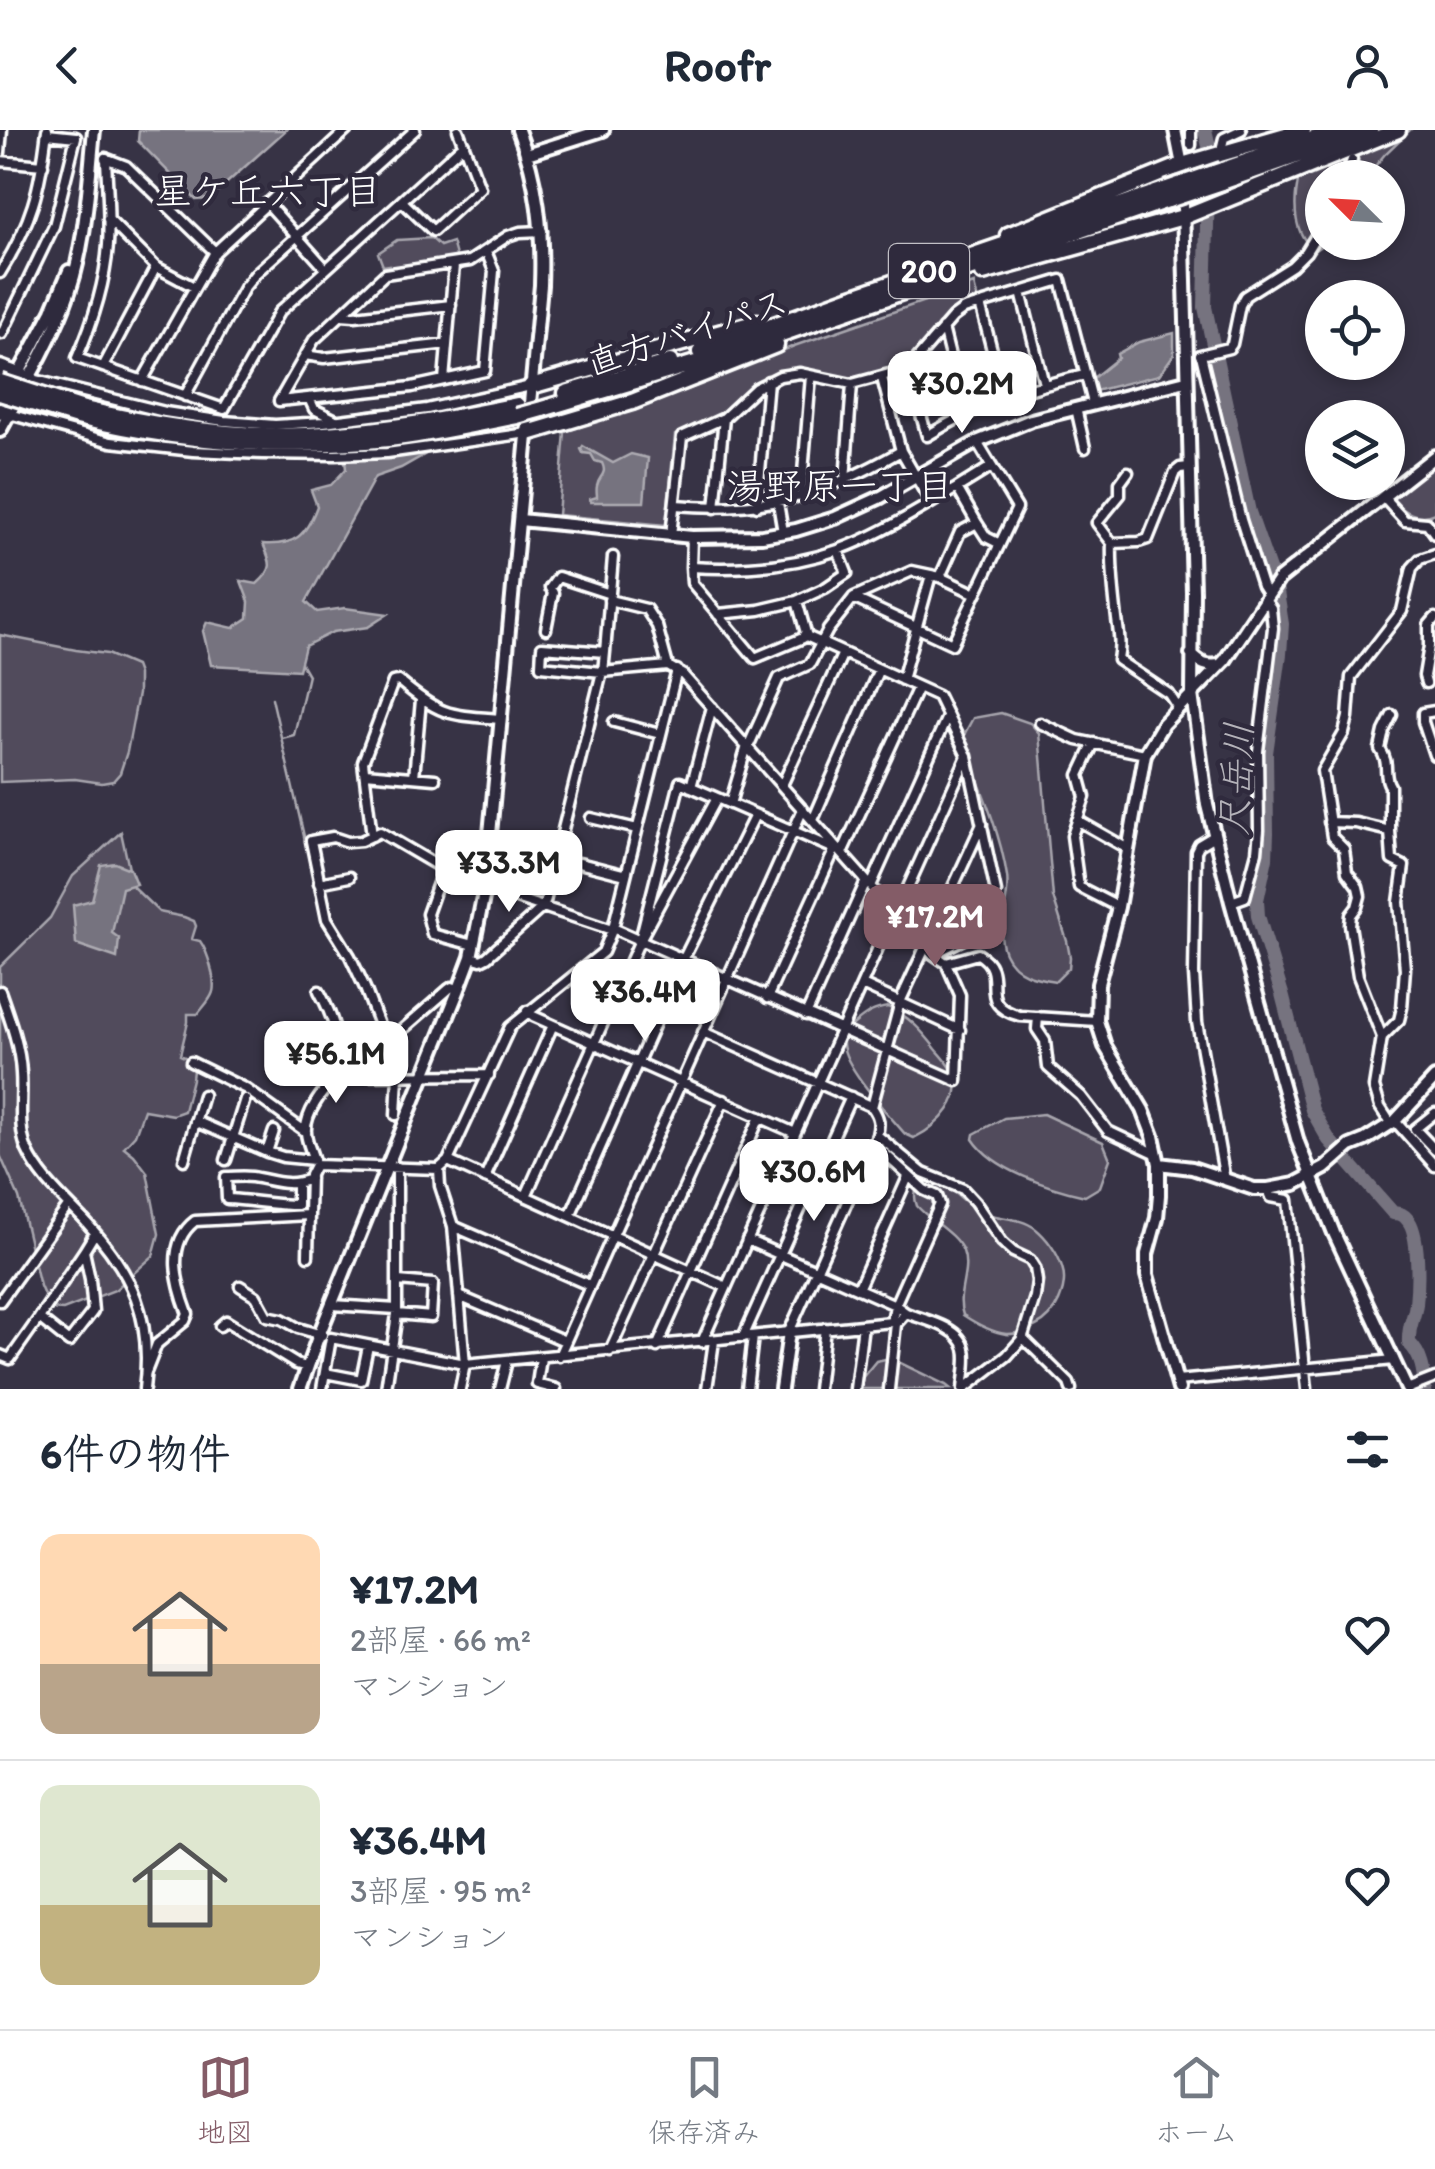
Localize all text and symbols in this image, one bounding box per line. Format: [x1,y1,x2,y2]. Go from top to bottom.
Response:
icon: back [40,38,95,93]
text: Roofr [664,38,771,92]
icon: person [1340,38,1395,93]
north arrow [1305,160,1405,260]
map controls [1305,160,1405,500]
district label: 星ケ丘六丁目 [154,168,382,214]
road number: 200 [889,244,969,298]
street label: 直方バイパス [581,280,793,384]
button: locate [1305,280,1405,380]
pin: ¥30.2M [881,351,1043,436]
text: ¥30.2M [910,364,1014,402]
button: layers [1305,400,1405,500]
district label: 湯野原一丁目 [726,463,954,509]
water label: 尺岳川 [1210,721,1262,837]
pin: ¥33.3M [428,830,590,915]
text: ¥33.3M [457,843,561,881]
pin: ¥17.2M [854,884,1016,969]
text: ¥17.2M [886,897,984,935]
pin: ¥36.4M [564,959,726,1044]
text: ¥36.4M [593,972,697,1010]
pin: ¥56.1M [255,1021,417,1106]
text: ¥56.1M [286,1034,386,1072]
pin: ¥30.6M [733,1139,895,1224]
text: ¥30.6M [761,1152,867,1190]
icon: filters [1340,1422,1395,1477]
text: 6件の物件 [40,1428,230,1479]
text: ¥17.2M [350,1563,479,1614]
icon: home [120,1574,240,1694]
icon: heart [1340,1607,1395,1662]
text: 2部屋 · 66 m² [350,1621,531,1659]
text: マンション [350,1667,509,1705]
text: ¥36.4M [350,1814,487,1865]
icon: home [120,1825,240,1945]
icon: heart [1340,1858,1395,1913]
text: 3部屋 · 95 m² [350,1872,531,1910]
text: マンション [350,1918,509,1956]
tab: 地図 [197,2050,253,2150]
tab: 保存済み [648,2050,760,2150]
tab: ホーム [1155,2050,1238,2150]

